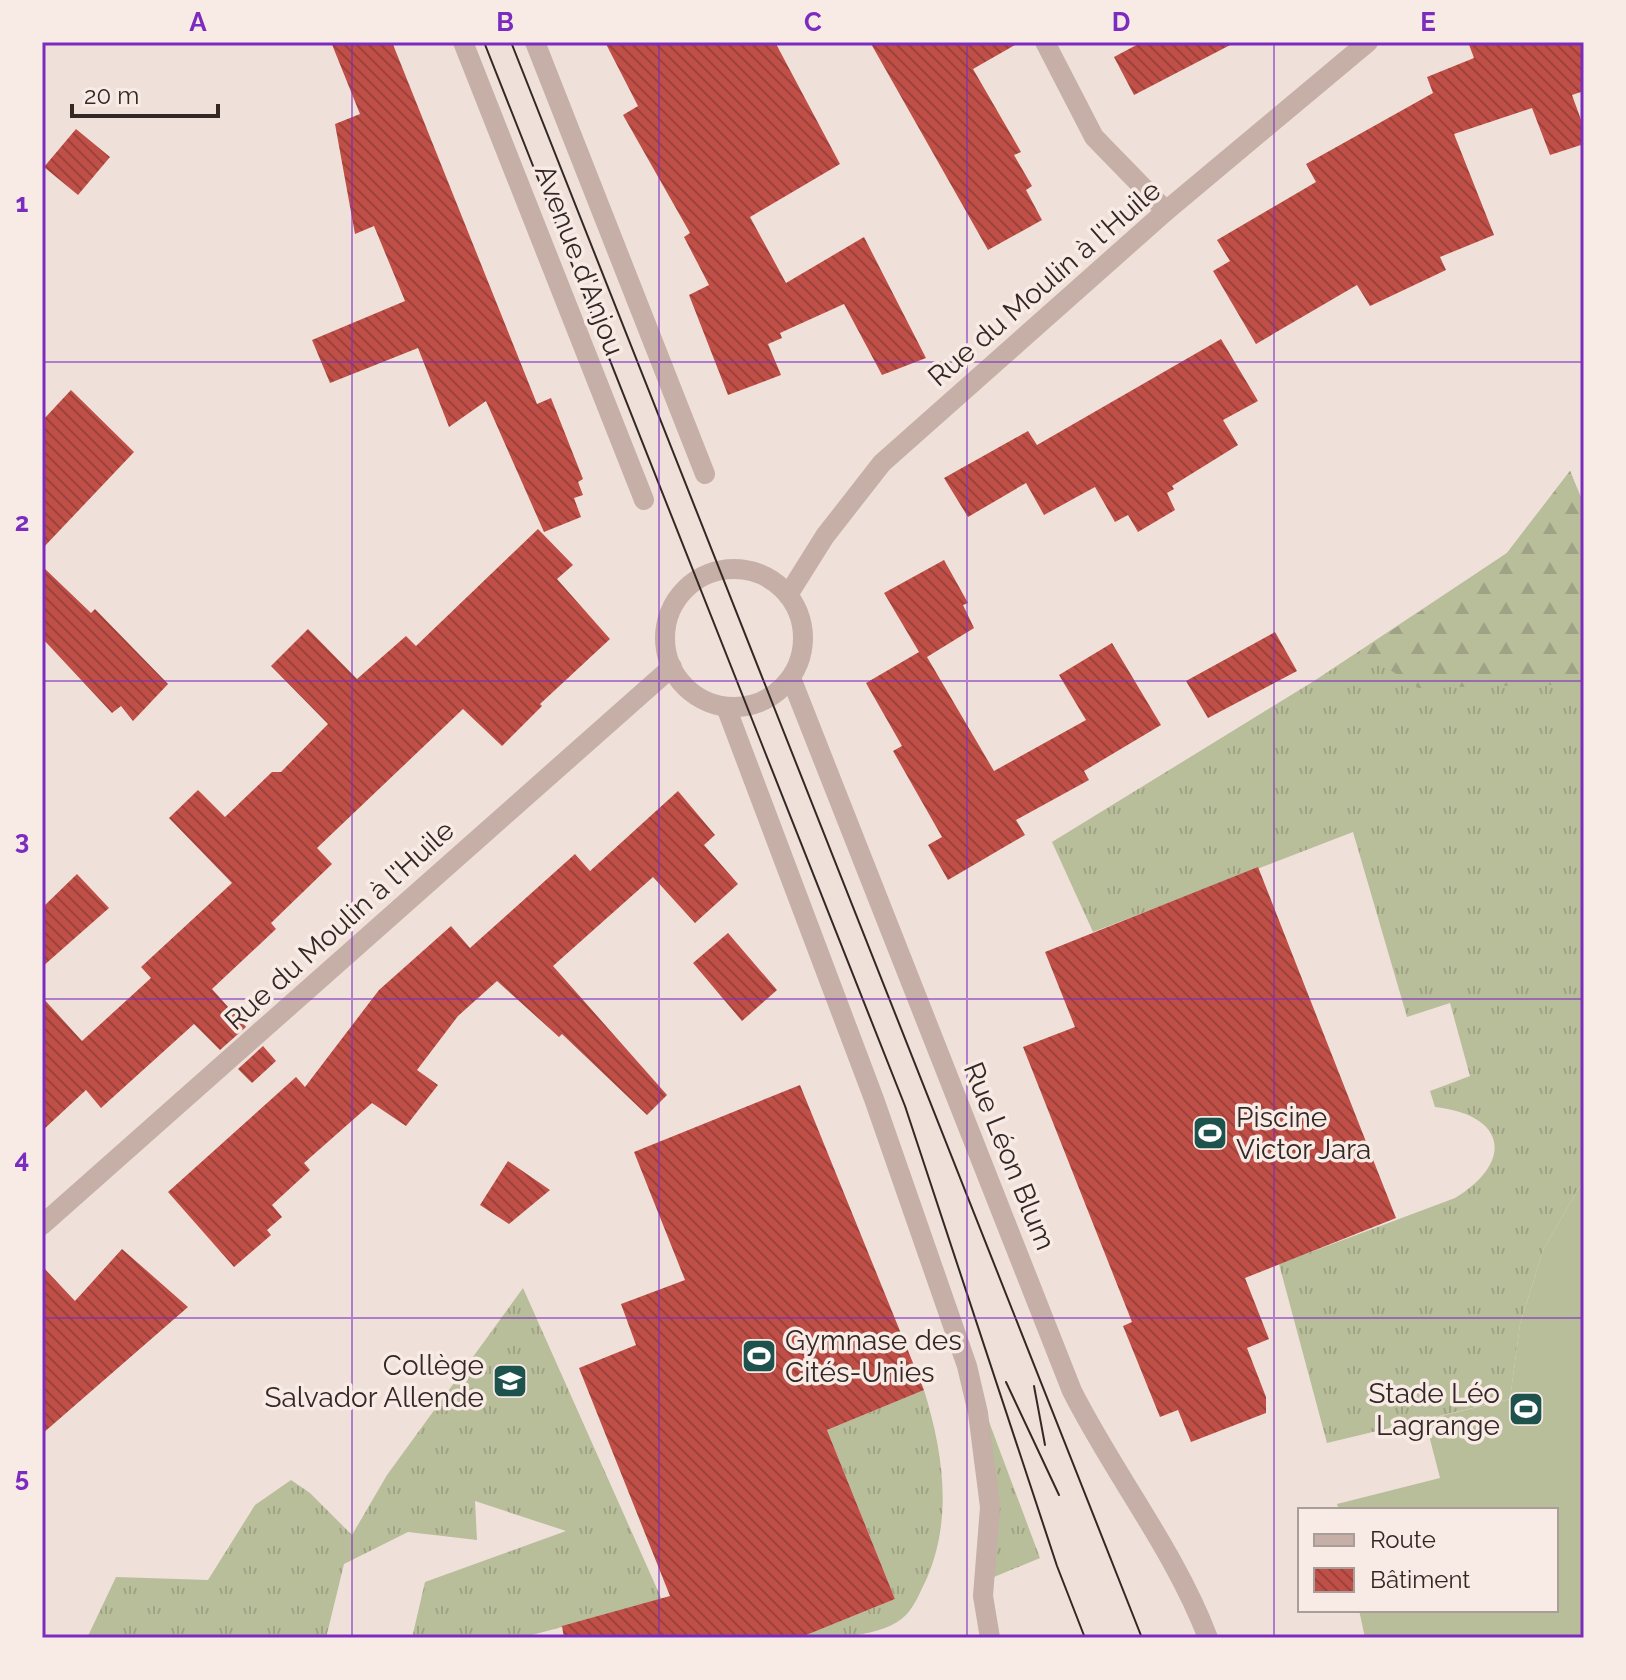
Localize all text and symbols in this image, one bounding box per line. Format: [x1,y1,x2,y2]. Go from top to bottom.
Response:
text: A [189,7,207,37]
text: B [496,7,514,37]
text: C [804,7,822,37]
text: D [1112,7,1130,37]
text: E [1420,7,1436,37]
scale bar [72,68,218,118]
text: 20 m [84,81,139,110]
street label: Avenue d'Anjou [528,160,631,360]
street label: Rue du Moulin à l'Huile [921,174,1167,393]
text: 1 [16,188,29,218]
text: 2 [15,507,29,537]
street label: Rue du Moulin à l'Huile [218,814,461,1037]
text: 3 [15,825,29,855]
street label: Rue Léon Blum [957,1058,1062,1255]
place label: Piscine Victor Jara [1236,1101,1371,1166]
sports icon: Piscine Victor Jara [1191,1114,1229,1152]
text: 4 [15,1144,29,1174]
place label: Gymnase des Cités-Unies [785,1324,962,1389]
sports icon: Gymnase des Cités-Unies [740,1337,778,1375]
place label: Collège Salvador Allende [264,1349,484,1414]
school or university icon: Collège Salvador Allende [491,1362,529,1400]
place label: Stade Léo Lagrange [1369,1377,1500,1442]
sports icon: Stade Léo Lagrange [1507,1390,1545,1428]
text: 5 [15,1462,29,1492]
legend [1298,1508,1558,1612]
text: Route [1370,1525,1436,1554]
text: Bâtiment [1370,1565,1470,1594]

